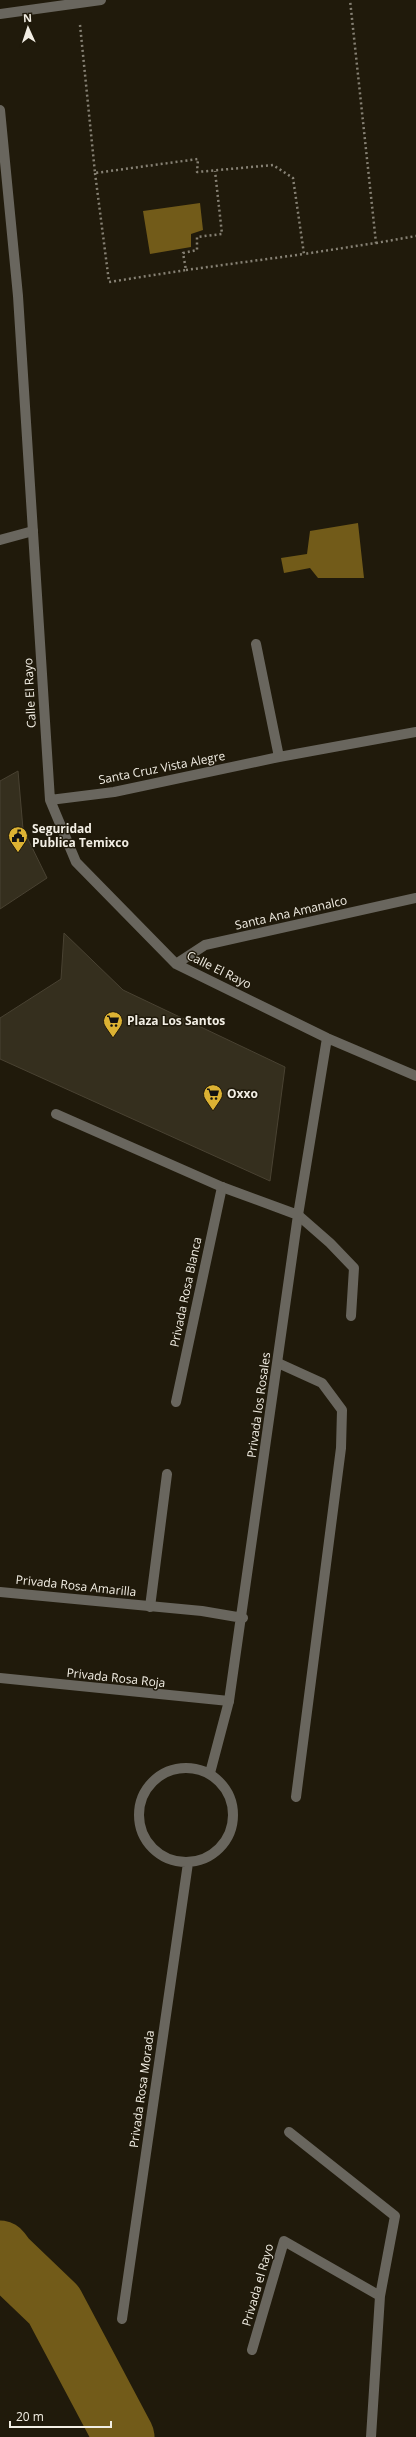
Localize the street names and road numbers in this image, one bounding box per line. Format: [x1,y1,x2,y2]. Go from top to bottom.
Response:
street label: Calle El Rayo [19,657,40,729]
street label: Santa Cruz Vista Alegre [97,747,227,788]
street label: Santa Ana Amanalco [233,891,349,934]
street label: Calle El Rayo [184,947,255,993]
street label: Privada Rosa Blanca [166,1235,205,1349]
street label: Privada los Rosales [243,1351,274,1459]
street label: Privada Rosa Amarilla [15,1571,137,1600]
street label: Privada Rosa Roja [66,1664,166,1691]
street label: Privada Rosa Morada [125,2029,158,2149]
street label: Privada el Rayo [238,2242,277,2328]

